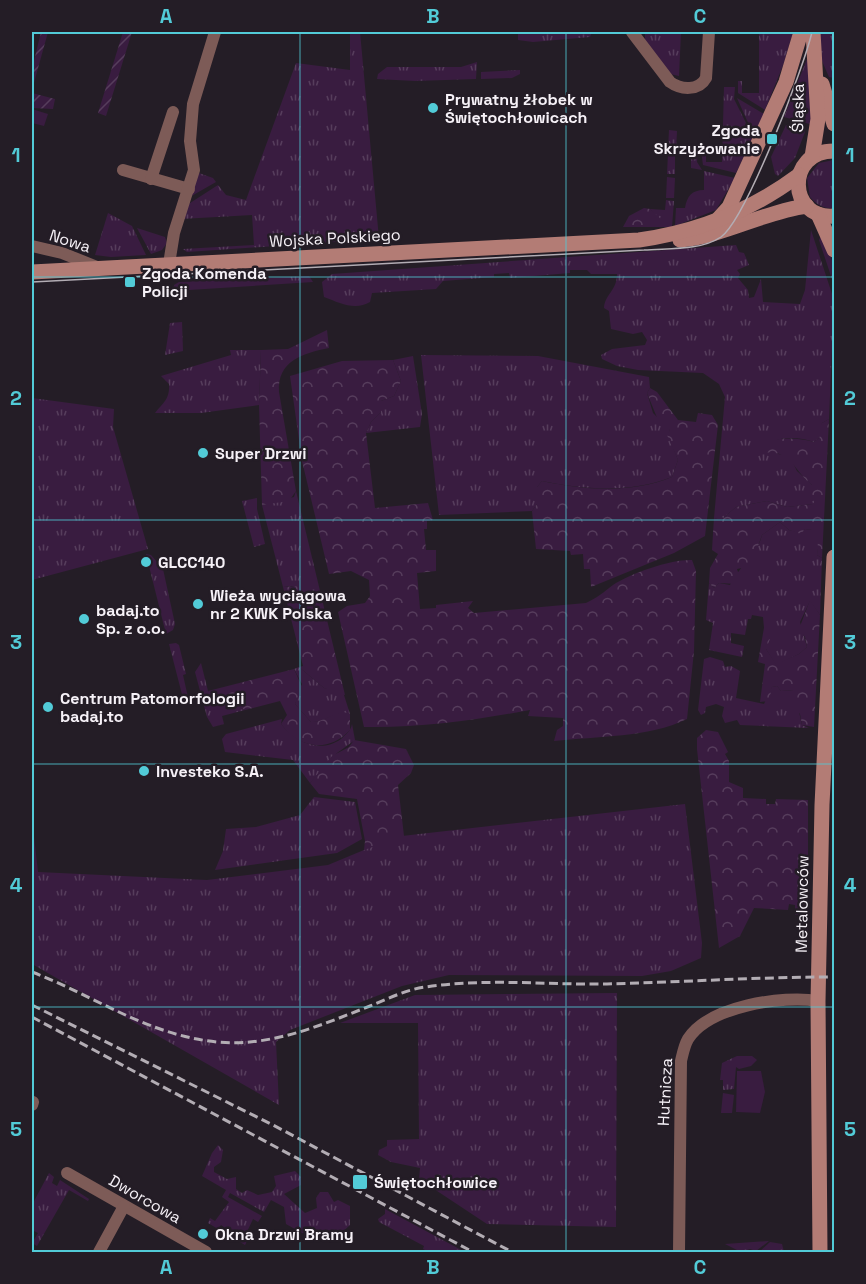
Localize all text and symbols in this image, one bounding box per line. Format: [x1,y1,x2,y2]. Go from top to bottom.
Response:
text: A [160,3,173,29]
text: B [426,3,440,29]
text: C [694,3,707,29]
street label: Śląska [787,83,809,133]
place label: Prywatny żłobek w Świętochłowicach [445,89,593,128]
marker: Prywatny żłobek w Świętochłowicach [426,101,440,115]
place label: Zgoda Skrzyżowanie [654,120,760,159]
marker: Zgoda Skrzyżowanie [765,132,779,146]
text: 1 [11,142,21,168]
text: 1 [845,142,855,168]
street label: Nowa [47,224,93,258]
street label: Wojska Polskiego [269,224,401,252]
place label: Zgoda Komenda Policji [142,263,266,302]
marker: Zgoda Komenda Policji [123,275,137,289]
text: 2 [10,385,22,411]
text: 2 [844,385,856,411]
place label: Super Drzwi [215,443,306,464]
marker: Super Drzwi [196,446,210,460]
place label: GLCC140 [158,552,225,573]
marker: GLCC140 [139,555,153,569]
place label: Wieża wyciągowa nr 2 KWK Polska [210,585,346,624]
marker: Wieża wyciągowa nr 2 KWK Polska [191,597,205,611]
place label: badaj.to Sp. z o.o. [96,600,165,639]
marker: badaj.to Sp. z o.o. [77,612,91,626]
text: 3 [10,629,22,655]
text: 3 [844,629,856,655]
place label: Centrum Patomorfologii badaj.to [60,688,244,727]
marker: Centrum Patomorfologii badaj.to [41,700,55,714]
place label: Investeko S.A. [156,761,264,782]
marker: Investeko S.A. [137,764,151,778]
street label: Metalowców [791,855,813,953]
text: 4 [10,872,23,898]
text: 4 [844,872,857,898]
street label: Hutnicza [653,1057,677,1127]
text: 5 [10,1116,22,1142]
text: 5 [844,1116,856,1142]
street label: Dworcowa [105,1170,185,1228]
place label: Świętochłowice [374,1172,497,1193]
marker: Świętochłowice [351,1173,369,1191]
place label: Okna Drzwi Bramy [215,1224,354,1245]
marker: Okna Drzwi Bramy [196,1227,210,1241]
text: A [160,1254,173,1280]
text: B [426,1254,440,1280]
text: C [694,1254,707,1280]

